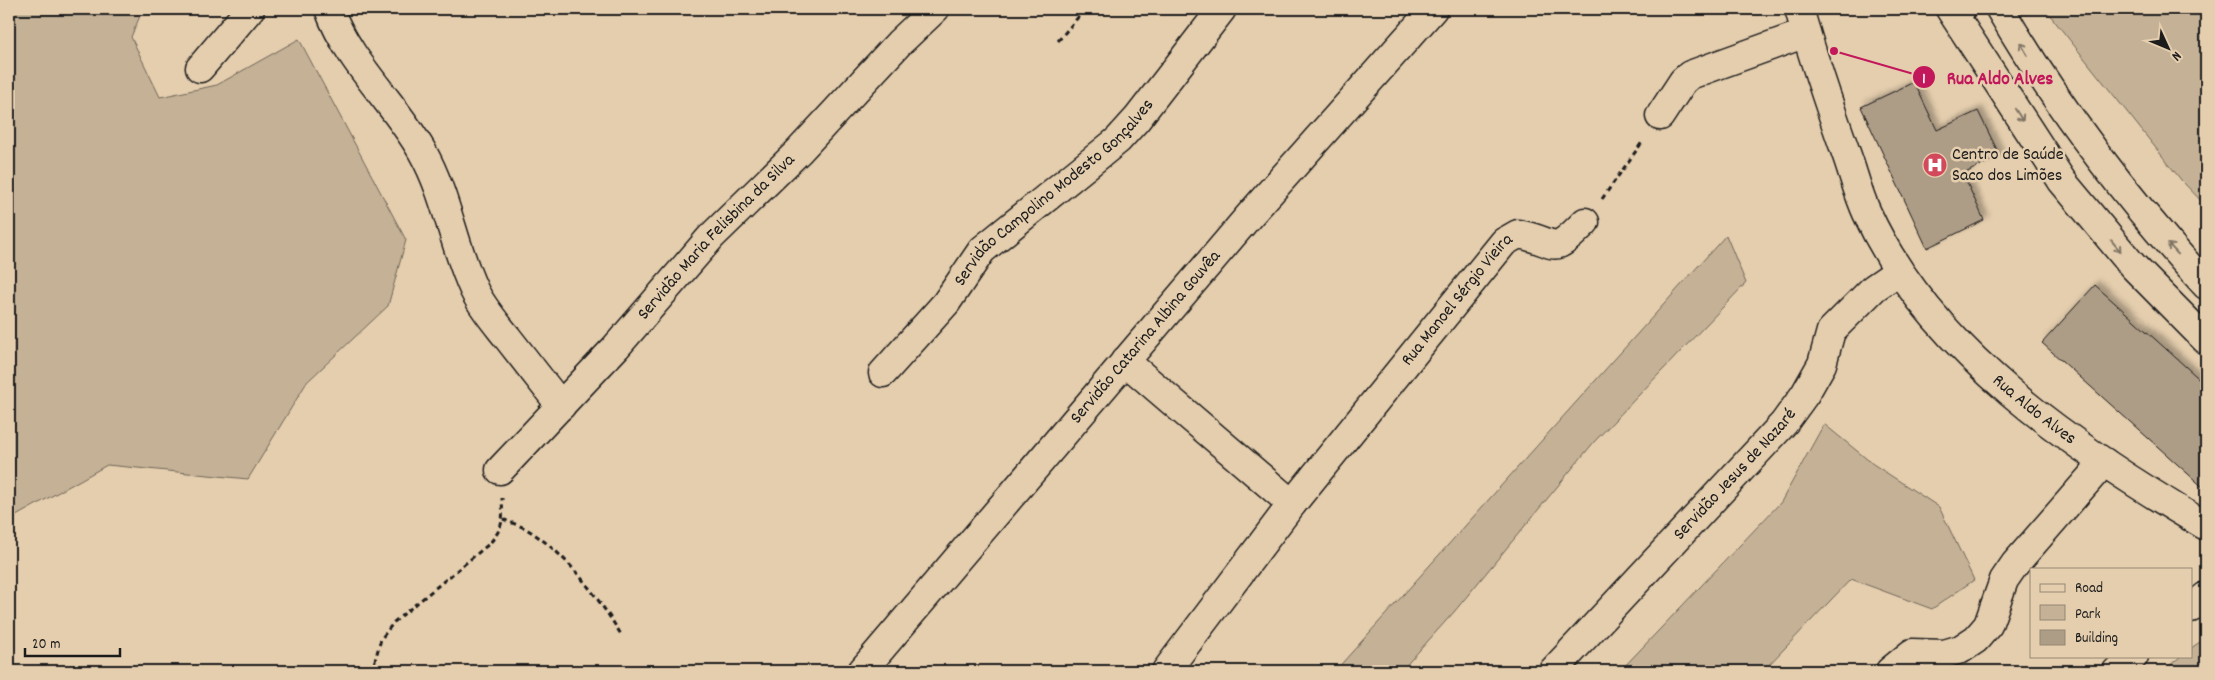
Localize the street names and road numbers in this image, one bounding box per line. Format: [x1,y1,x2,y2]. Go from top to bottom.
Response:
street label: Servidão Campolino Modesto Gonçalves [948,94,1160,291]
street label: Servidão Maria Felisbina da Silva [632,148,801,326]
street label: Rua Manoel Sérgio Vieira [1396,227,1518,372]
street label: Servidão Catarina Albina Gouvêa [1065,245,1227,430]
street label: Rua Aldo Alves [1986,369,2081,451]
street label: Servidão Jesus de Nazaré [1668,403,1803,546]

